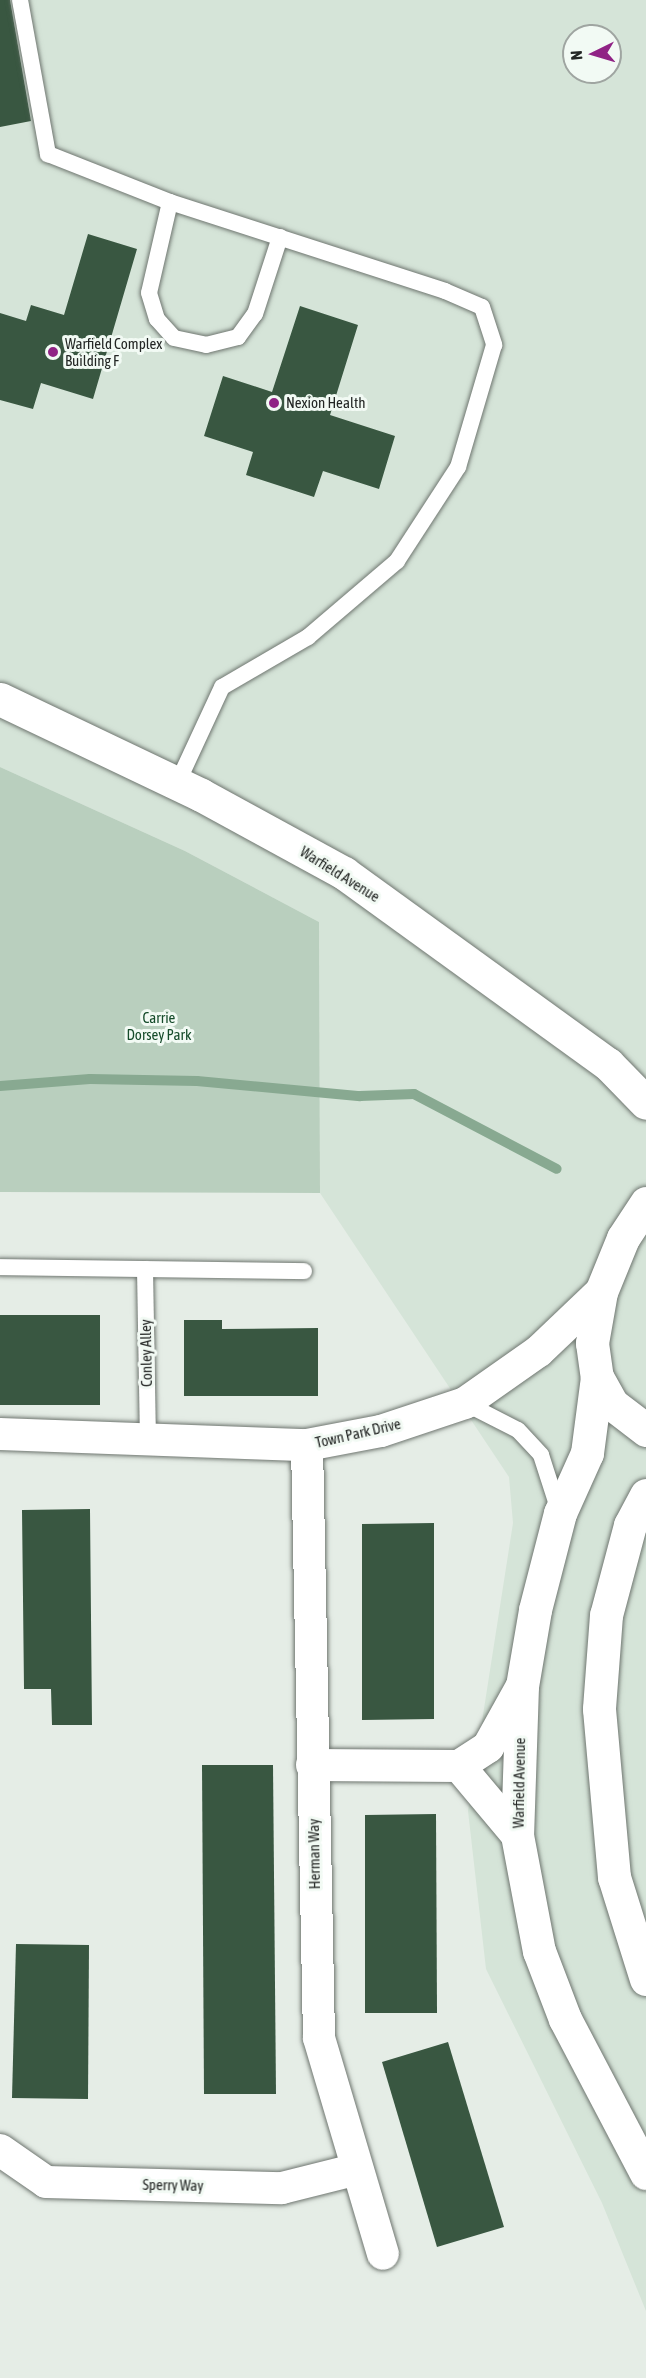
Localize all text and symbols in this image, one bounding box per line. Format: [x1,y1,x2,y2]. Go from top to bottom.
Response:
north arrow [562,24,622,84]
text: N [567,50,585,61]
place label: Warfield Complex Building F [65,334,162,369]
marker: Warfield Complex Building F [46,345,60,359]
place label: Nexion Health [286,394,365,412]
marker: Nexion Health [267,396,281,410]
street label: Warfield Avenue [297,842,383,906]
park label: Carrie Dorsey Park [126,1008,192,1043]
street label: Conley Alley [136,1319,156,1387]
street label: Town Park Drive [314,1414,402,1452]
street label: Warfield Avenue [509,1738,529,1828]
street label: Herman Way [304,1819,324,1889]
street label: Sperry Way [142,2175,204,2195]

